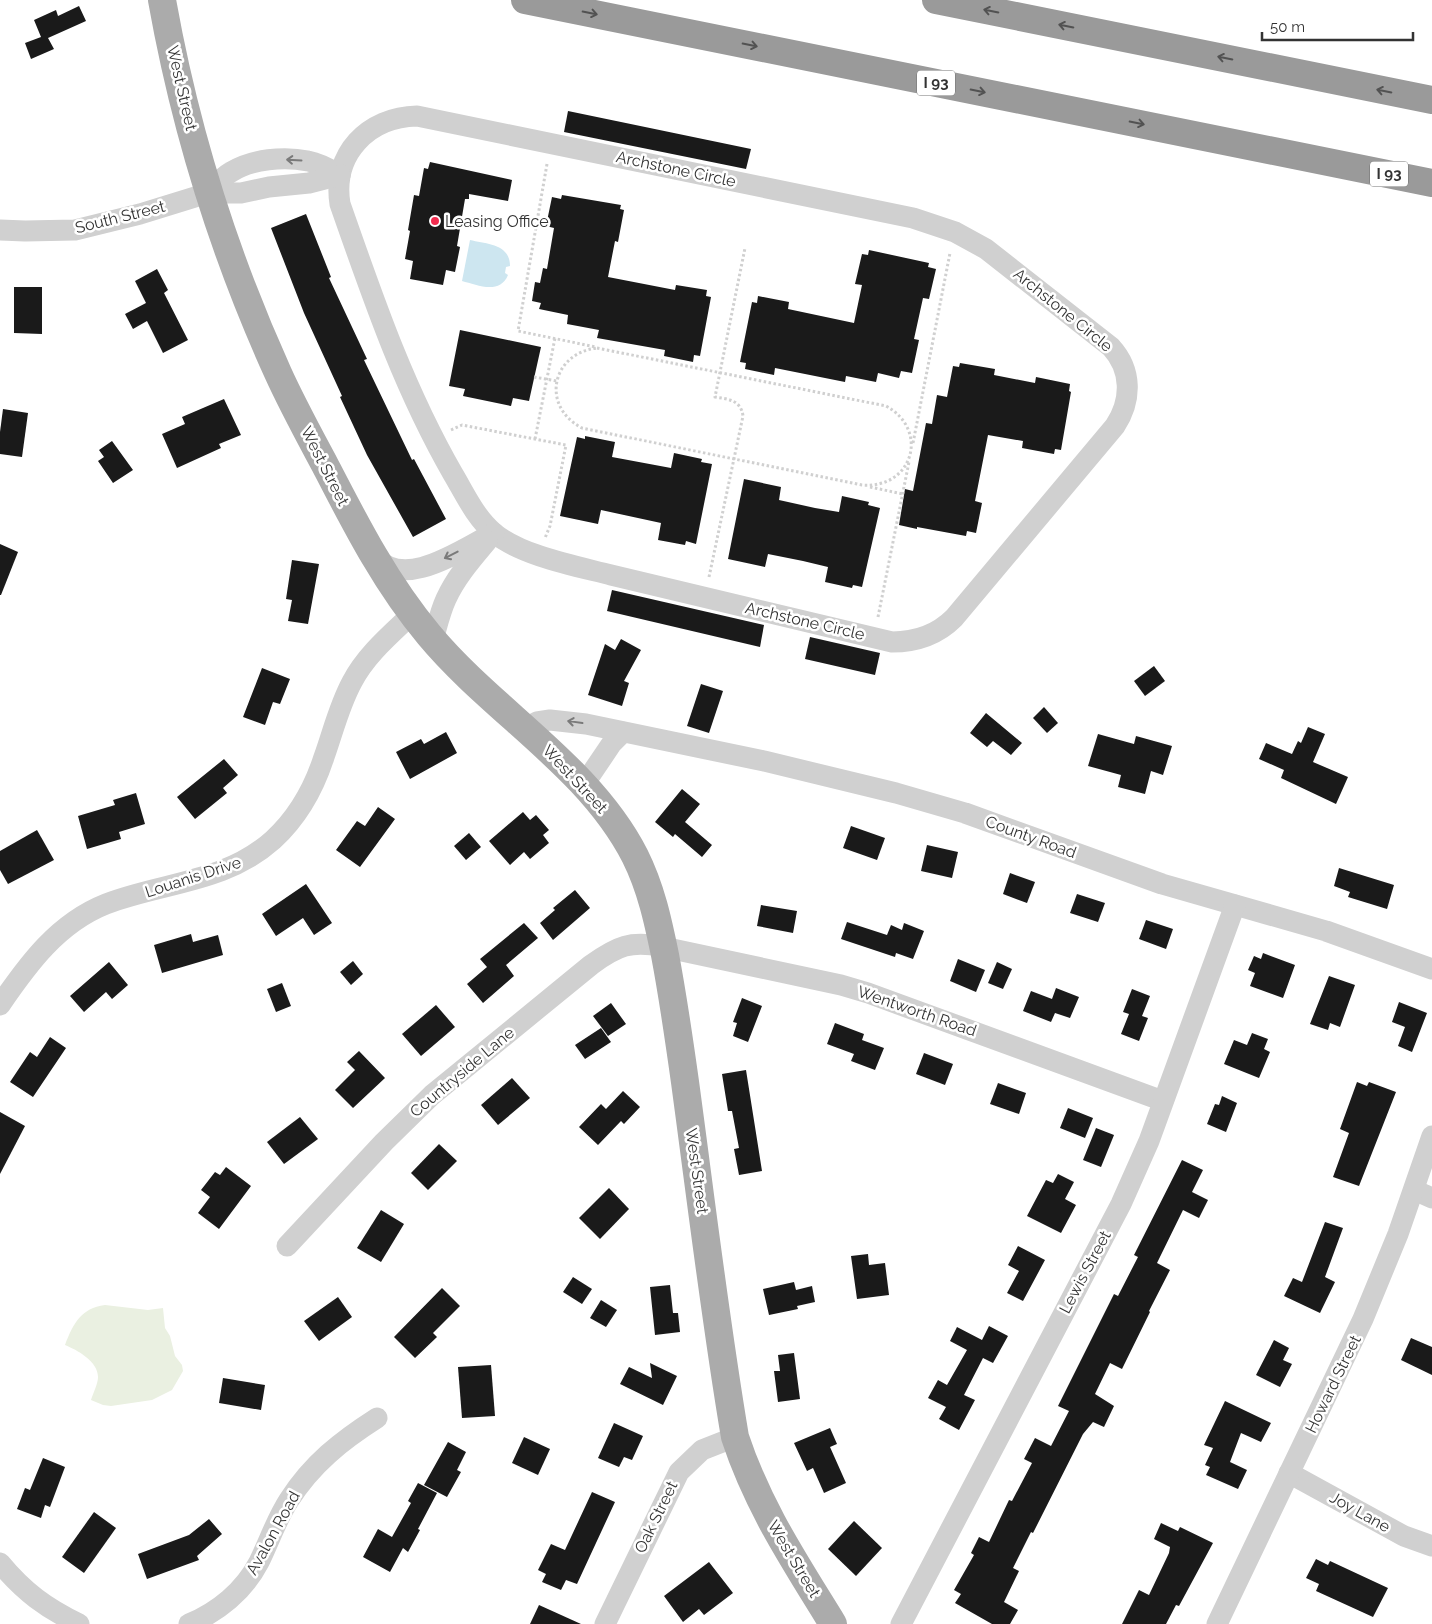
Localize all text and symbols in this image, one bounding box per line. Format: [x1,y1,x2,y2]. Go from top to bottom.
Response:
one-way arrow [983,6,999,15]
one-way arrow [582,9,598,18]
scale bar [1262,10,1413,42]
text: 50 m [1270,18,1305,36]
one-way arrow [1058,21,1074,31]
one-way arrow [741,41,757,50]
street label: West Street [163,44,201,133]
one-way arrow [1217,53,1233,63]
road number: I 93 [917,70,955,96]
one-way arrow [1377,85,1393,95]
one-way arrow [969,87,985,96]
one-way arrow [1129,119,1145,128]
street label: Archstone Circle [614,147,738,191]
one-way arrow [287,155,303,164]
road number: I 93 [1370,162,1408,186]
street label: South Street [73,197,167,237]
place label: Leasing Office [445,212,549,231]
marker: Leasing Office [429,215,441,227]
street label: Archstone Circle [1010,264,1116,356]
street label: West Street [297,423,353,509]
one-way arrow [443,550,458,560]
street label: Archstone Circle [743,598,867,644]
one-way arrow [568,717,584,727]
street label: West Street [539,741,612,818]
street label: County Road [983,812,1079,862]
street label: Louanis Drive [143,853,243,901]
street label: Wentworth Road [855,982,979,1040]
street label: Countryside Lane [406,1023,518,1121]
street label: West Street [682,1127,713,1216]
street label: Lewis Street [1055,1227,1115,1317]
street label: Howard Street [1301,1332,1365,1436]
street label: Oak Street [630,1477,682,1556]
street label: Avalon Road [242,1488,304,1578]
street label: Joy Lane [1327,1488,1393,1536]
street label: West Street [764,1517,825,1602]

